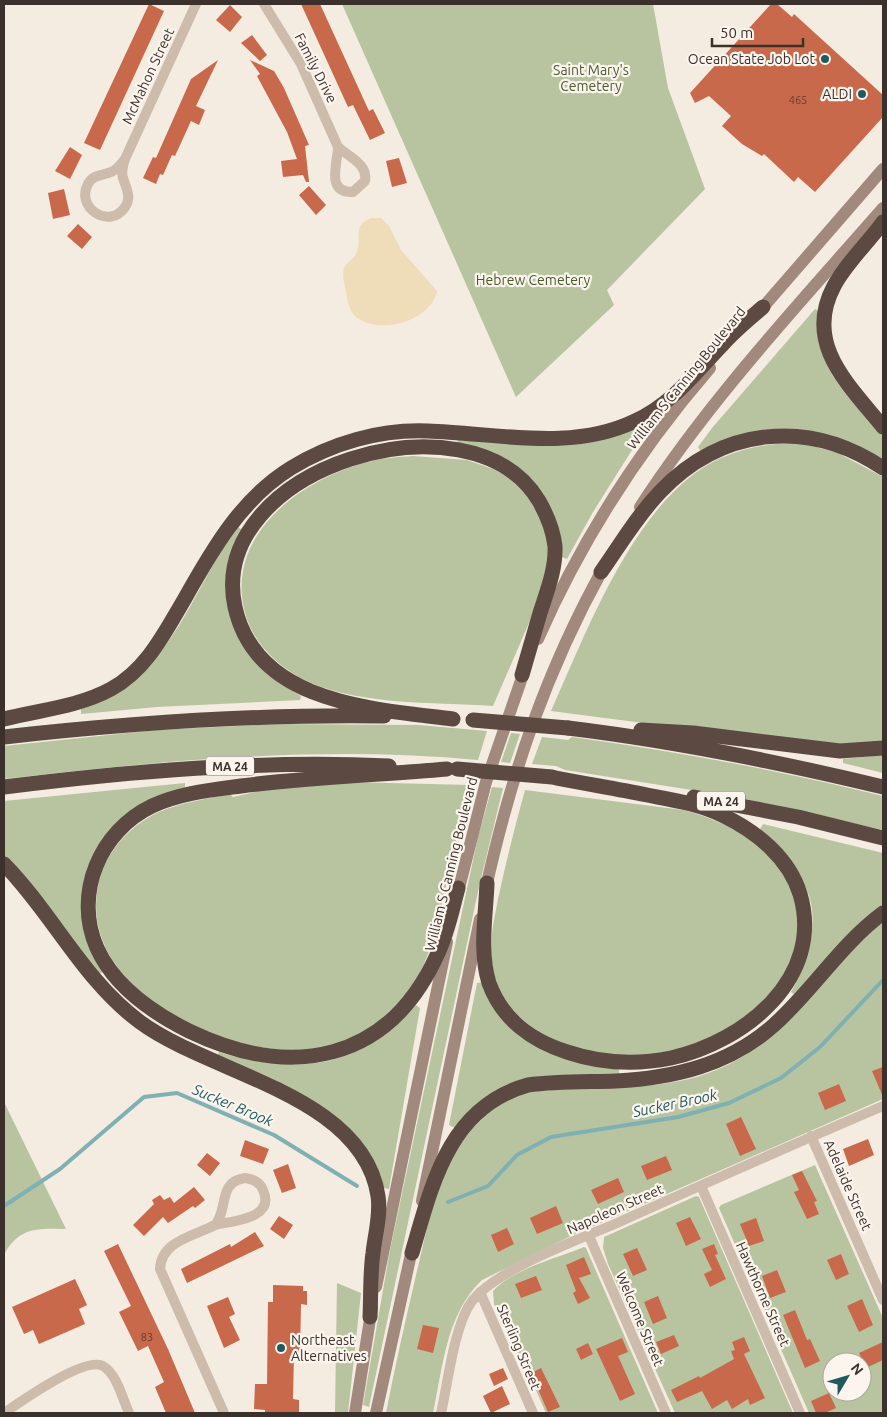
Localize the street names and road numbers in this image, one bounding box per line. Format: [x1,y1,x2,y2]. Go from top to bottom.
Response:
street label: McMahon Street [119,25,178,127]
street label: Family Drive [292,30,340,106]
street label: William S Canning Boulevard [624,303,748,453]
road number: MA 24 [206,756,254,776]
street label: William S Canning Boulevard [422,775,480,953]
road number: MA 24 [697,791,745,810]
street label: Adelaide Street [821,1137,875,1233]
street label: Napoleon Street [564,1180,666,1237]
street label: Hawthorne Street [733,1239,793,1349]
street label: Welcome Street [613,1269,667,1369]
street label: Sterling Street [494,1302,544,1393]

